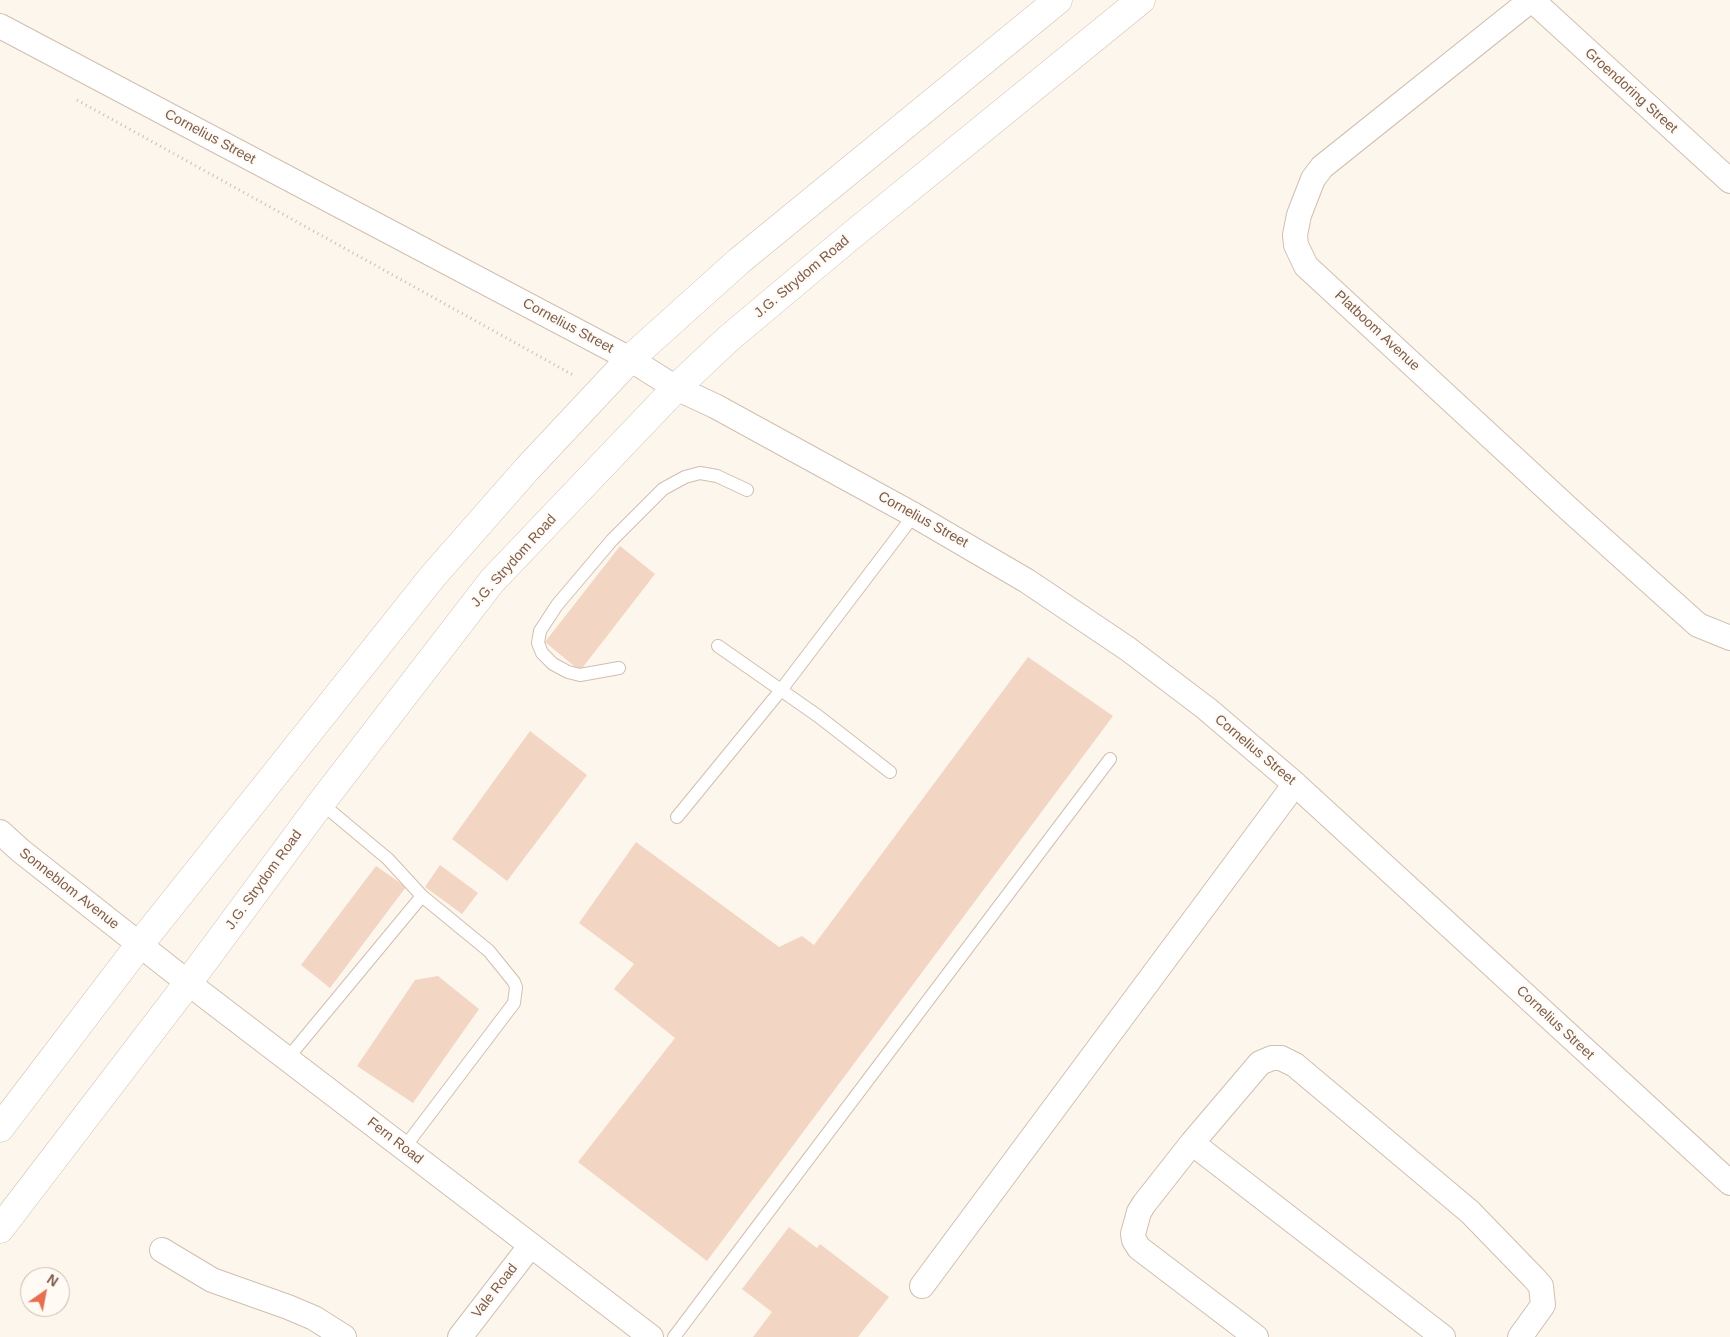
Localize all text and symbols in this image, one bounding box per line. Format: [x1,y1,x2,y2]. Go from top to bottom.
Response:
street label: Groendoring Street [1581,45,1681,137]
street label: Cornelius Street [162,106,258,168]
street label: J.G. Strydom Road [751,232,853,322]
street label: Platboom Avenue [1331,287,1423,375]
street label: Cornelius Street [520,295,616,357]
street label: Cornelius Street [875,488,971,552]
street label: J.G. Strydom Road [468,511,560,611]
street label: Cornelius Street [1211,711,1299,789]
street label: J.G. Strydom Road [222,827,306,933]
street label: Sonneblom Avenue [16,845,122,933]
street label: Cornelius Street [1513,983,1597,1063]
street label: Fern Road [364,1114,426,1168]
street label: Vale Road [469,1260,521,1322]
north arrow [20,1267,70,1317]
text: N [44,1271,61,1290]

